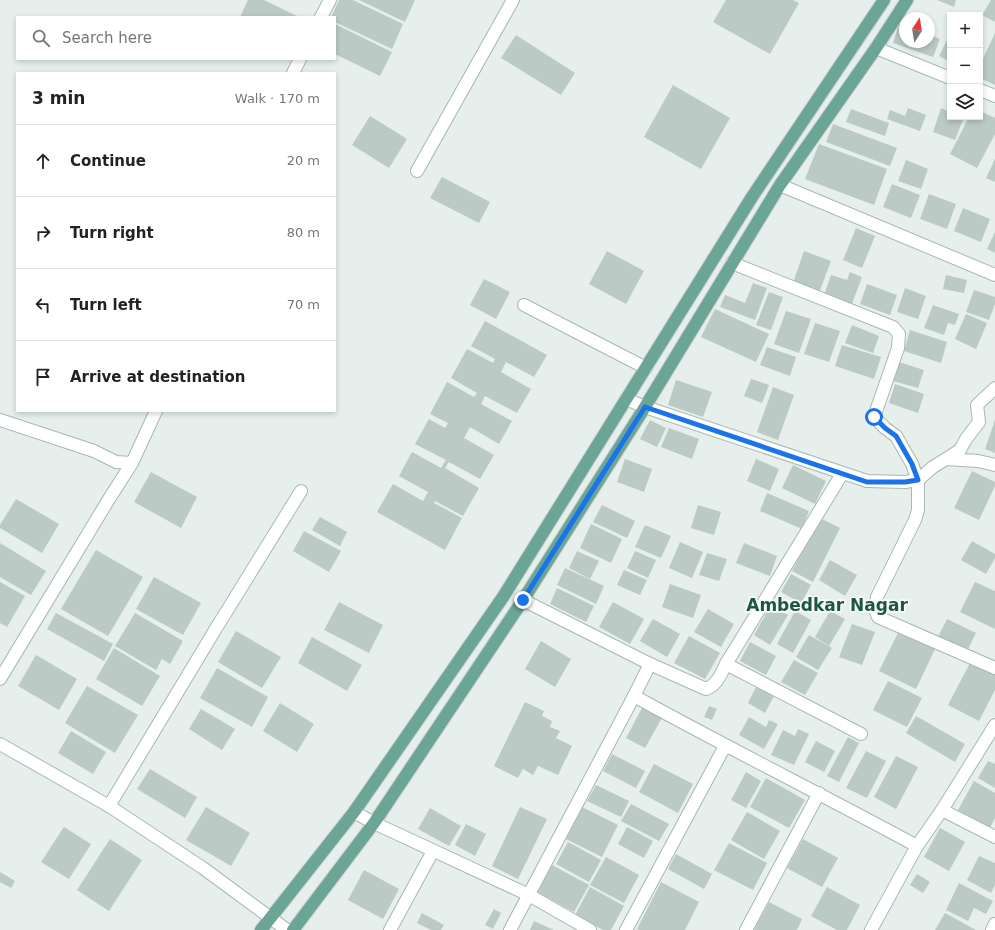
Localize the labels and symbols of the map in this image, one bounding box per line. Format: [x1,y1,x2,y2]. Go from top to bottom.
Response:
north arrow [899,12,935,48]
route start [865,408,883,426]
route end [514,591,532,609]
district label: Ambedkar Nagar [746,595,908,615]

